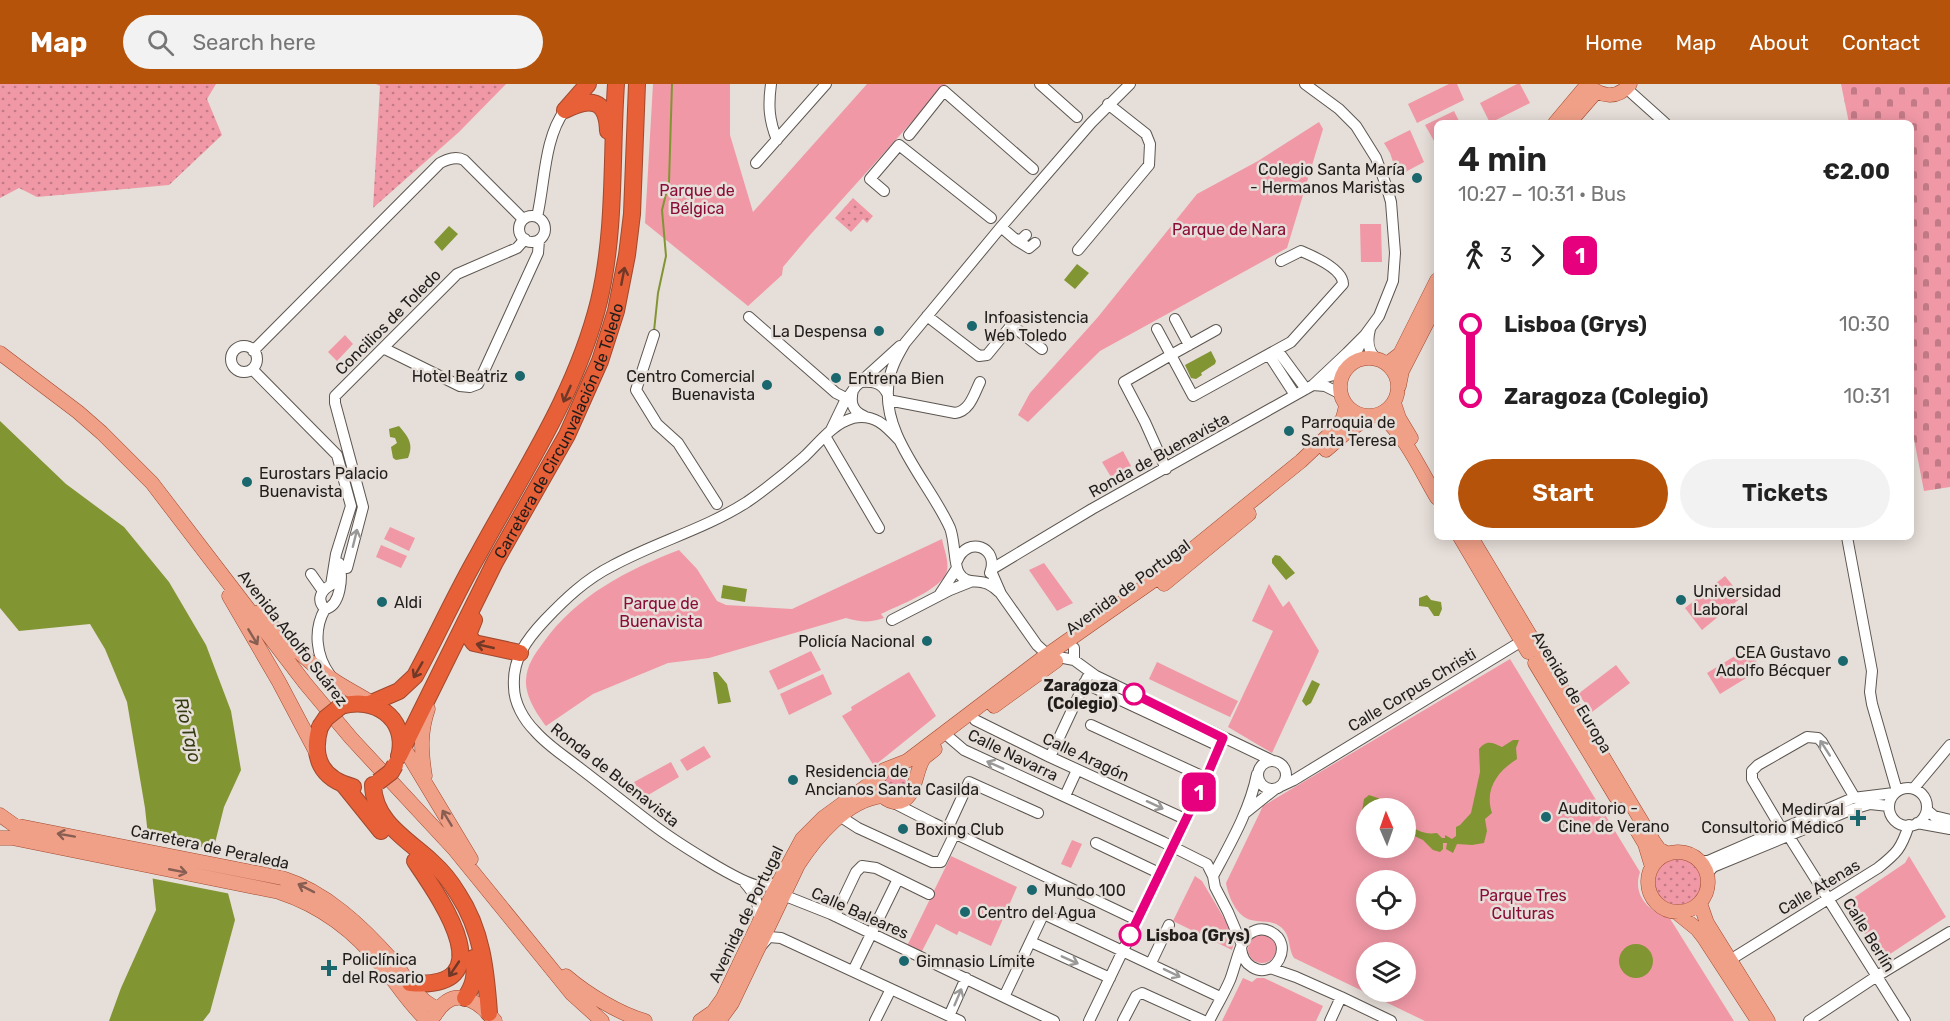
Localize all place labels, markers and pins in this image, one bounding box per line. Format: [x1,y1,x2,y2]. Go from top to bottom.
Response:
place label: Colegio Santa María - Hermanos Maristas [1250,160,1405,197]
marker: Colegio Santa María - Hermanos Maristas [1410,171,1424,185]
place label: Infoasistencia Web Toledo [984,308,1089,345]
marker: Infoasistencia Web Toledo [965,319,979,333]
place label: La Despensa [772,322,867,341]
marker: La Despensa [872,324,886,338]
place label: Hotel Beatriz [412,367,508,386]
place label: Centro Comercial Buenavista [626,367,755,404]
marker: Hotel Beatriz [513,369,527,383]
place label: Entrena Bien [848,369,944,388]
marker: Entrena Bien [829,371,843,385]
marker: Centro Comercial Buenavista [760,378,774,392]
place label: Parroquia de Santa Teresa [1301,413,1397,450]
marker: Parroquia de Santa Teresa [1282,424,1296,438]
place label: Eurostars Palacio Buenavista [259,464,388,501]
marker: Eurostars Palacio Buenavista [240,475,254,489]
place label: Universidad Laboral [1693,582,1781,619]
place label: Aldi [394,593,422,612]
marker: Universidad Laboral [1674,593,1688,607]
marker: Aldi [375,595,389,609]
place label: Policía Nacional [798,632,915,651]
marker: Policía Nacional [920,634,934,648]
place label: CEA Gustavo Adolfo Bécquer [1716,643,1831,680]
marker: CEA Gustavo Adolfo Bécquer [1836,654,1850,668]
place label: Zaragoza (Colegio) [1043,676,1118,713]
marker: Zaragoza (Colegio) [1123,683,1145,705]
place label: Residencia de Ancianos Santa Casilda [805,762,979,799]
marker: Residencia de Ancianos Santa Casilda [786,773,800,787]
place label: Auditorio - Cine de Verano [1558,799,1669,836]
place label: Medirval Consultorio Médico [1701,800,1844,837]
marker: Medirval Consultorio Médico [1849,809,1867,827]
marker: Auditorio - Cine de Verano [1539,810,1553,824]
place label: Boxing Club [915,820,1004,839]
marker: Boxing Club [896,822,910,836]
place label: Mundo 100 [1044,881,1126,900]
marker: Mundo 100 [1025,883,1039,897]
place label: Centro del Agua [977,903,1096,922]
marker: Centro del Agua [958,905,972,919]
marker: Lisboa (Grys) [1119,924,1141,946]
place label: Lisboa (Grys) [1146,926,1250,945]
place label: Policlínica del Rosario [342,950,424,987]
place label: Gimnasio Límite [916,952,1035,971]
marker: Gimnasio Límite [897,954,911,968]
marker: Policlínica del Rosario [320,959,338,977]

